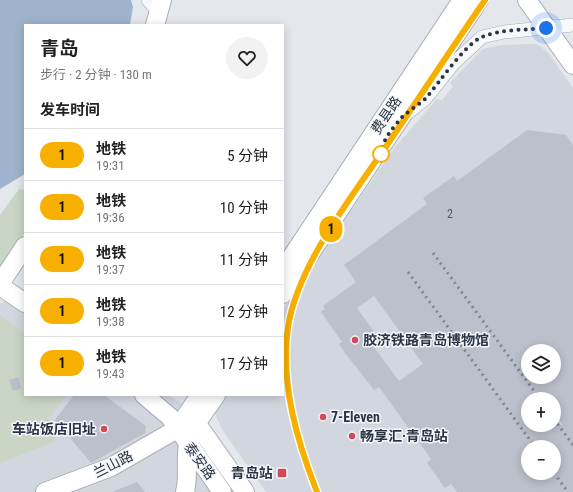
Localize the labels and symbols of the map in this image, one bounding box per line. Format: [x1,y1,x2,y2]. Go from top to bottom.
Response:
your location [536,18,556,38]
street label: 费县路 [368,93,404,137]
unlabelled marker [372,145,390,163]
house number: 2 [447,207,453,221]
line badge: 1 [318,216,344,242]
place label: 胶济铁路青岛博物馆 [363,332,489,348]
marker: 胶济铁路青岛博物馆 [350,335,360,345]
place label: 7-Eleven [331,409,380,425]
marker: 7-Eleven [318,412,328,422]
place label: 车站饭店旧址 [12,421,96,437]
marker: 车站饭店旧址 [99,424,109,434]
place label: 畅享汇·青岛站 [360,428,448,444]
marker: 畅享汇·青岛站 [347,431,357,441]
street label: 泰安路 [181,439,219,483]
street label: 兰山路 [91,447,135,481]
place label: 青岛站 [231,465,273,481]
marker: 青岛站 [276,467,288,479]

